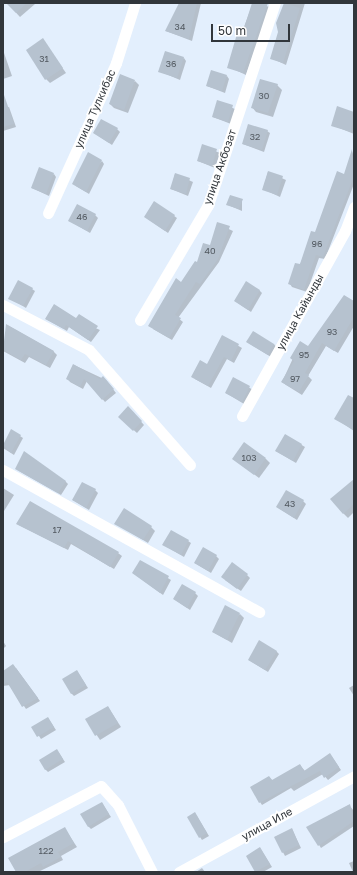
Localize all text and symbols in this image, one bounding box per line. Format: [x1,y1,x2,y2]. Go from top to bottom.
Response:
scale bar [213,16,292,42]
house number: 34 [175,22,185,32]
text: 50 m [218,23,246,38]
house number: 31 [39,54,49,64]
house number: 36 [166,59,176,69]
street label: улица Тулкибас [72,67,118,151]
house number: 30 [259,91,269,101]
street label: улица Акбозат [201,128,239,206]
house number: 32 [250,132,260,142]
house number: 46 [77,212,87,222]
house number: 96 [312,239,322,249]
house number: 40 [204,246,216,256]
street label: улица Кайынды [274,272,326,352]
house number: 93 [327,327,337,337]
house number: 95 [299,350,309,360]
house number: 97 [290,374,300,384]
house number: 103 [241,453,257,463]
house number: 43 [285,499,295,509]
house number: 17 [52,525,62,535]
street label: улица Иле [239,805,295,843]
house number: 122 [39,846,53,856]

